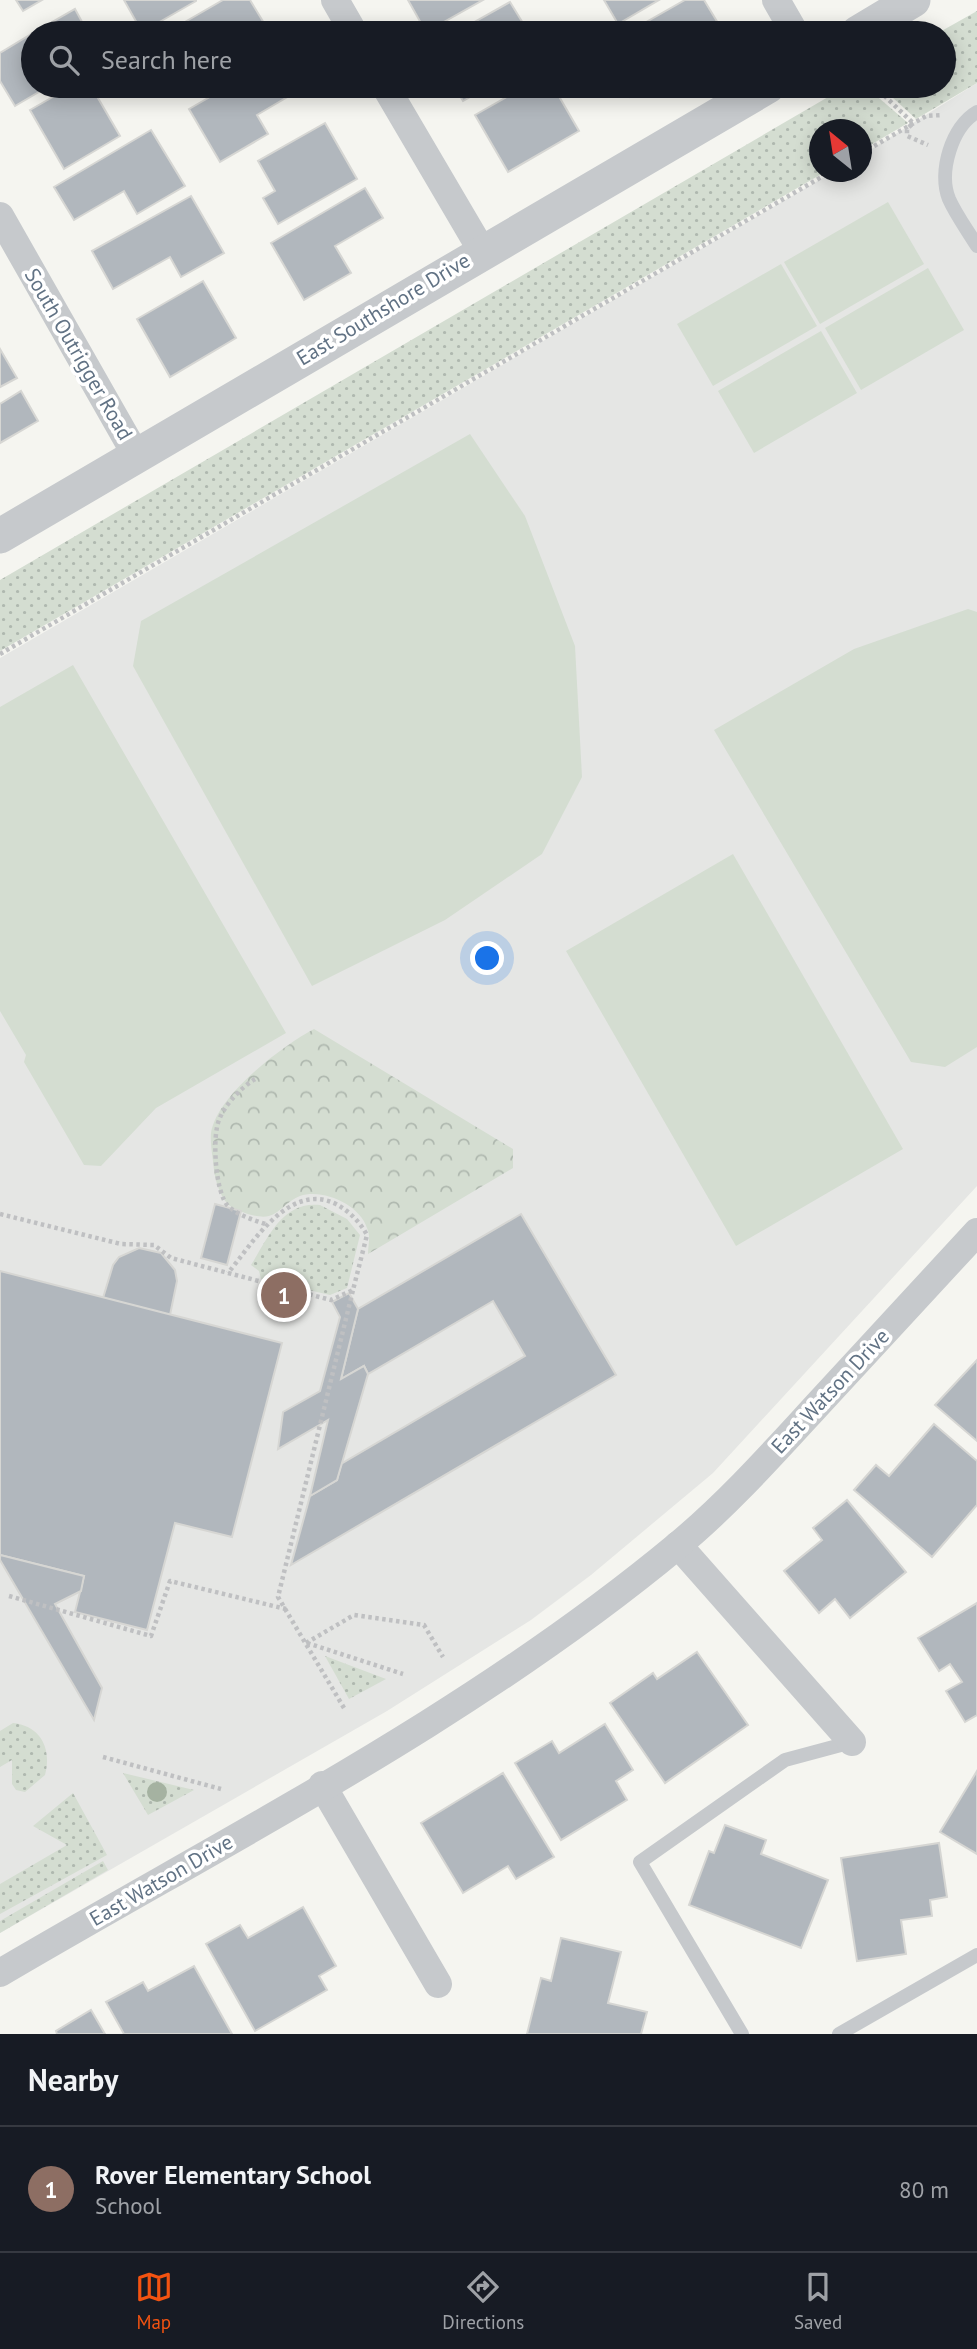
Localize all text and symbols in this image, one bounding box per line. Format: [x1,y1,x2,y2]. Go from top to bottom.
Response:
search box [21,21,956,98]
icon: search [45,41,83,79]
text: Search here [101,43,232,76]
north arrow [809,119,872,182]
street label: East Southshore Drive [291,247,475,371]
street label: South Outrigger Road [19,263,139,445]
your location [470,941,504,975]
pin: 1 [261,1269,307,1321]
street label: East Watson Drive [765,1323,895,1459]
street label: East Watson Drive [84,1828,238,1932]
text: Nearby [28,2060,118,2099]
text: Rover Elementary School [95,2158,371,2191]
text: 1 [44,2175,58,2204]
text: 80 m [899,2175,949,2204]
text: School [95,2191,162,2220]
tab: Map [135,2268,173,2334]
tab: Directions [442,2268,524,2334]
tab: Saved [794,2268,842,2334]

